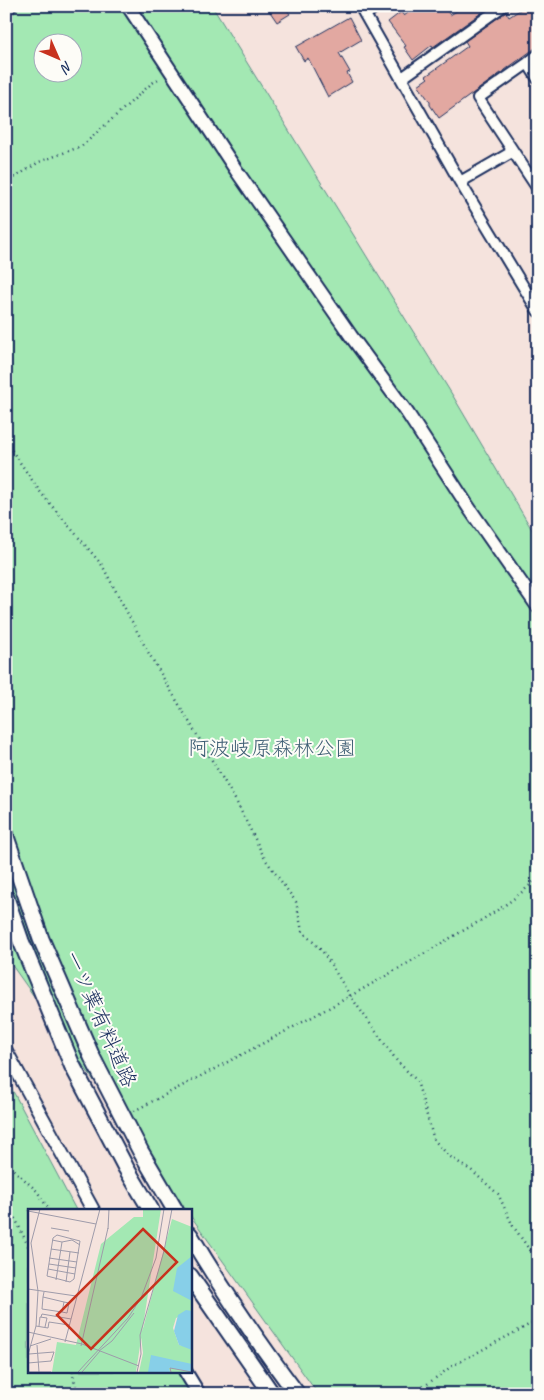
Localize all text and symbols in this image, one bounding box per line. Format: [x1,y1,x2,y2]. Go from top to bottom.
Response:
north arrow [32,32,82,82]
text: N [56,58,76,78]
park label: 阿波岐原森林公園 [188,735,356,761]
street label: 一ツ葉有料道路 [59,947,143,1091]
inset map [28,1209,191,1372]

